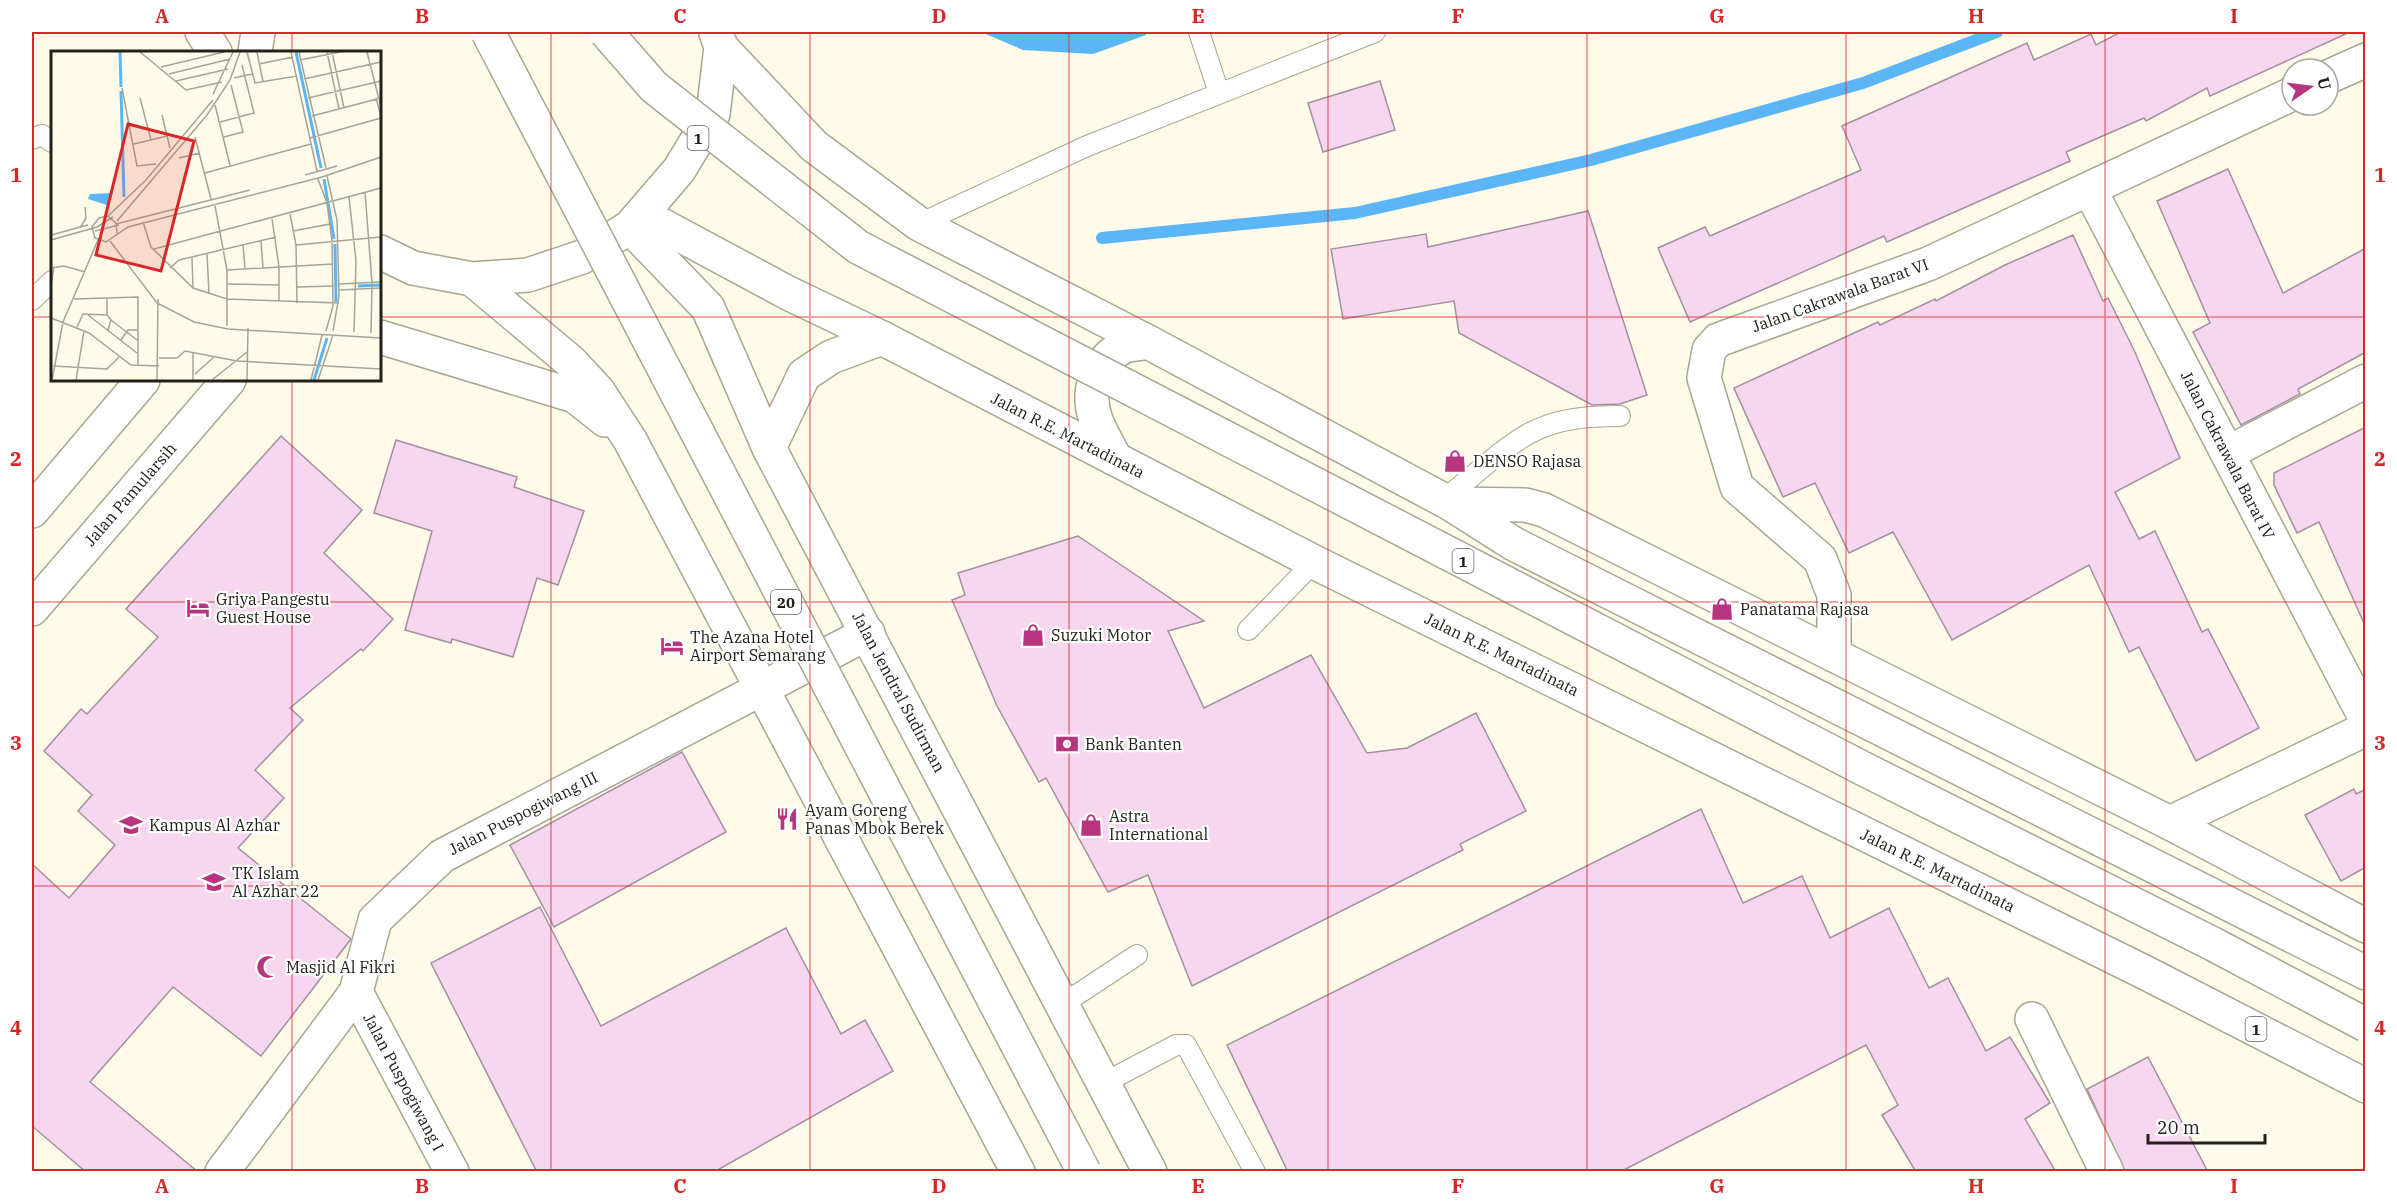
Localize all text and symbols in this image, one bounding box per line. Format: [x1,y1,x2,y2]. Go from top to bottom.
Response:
text: A [155,2,169,29]
text: B [415,2,429,29]
text: C [673,2,687,29]
text: D [931,2,947,29]
text: E [1191,2,1205,29]
text: F [1452,2,1464,29]
text: G [1709,2,1725,29]
text: H [1968,2,1984,29]
text: I [2230,2,2238,29]
inset map [51,51,381,381]
north arrow [2280,57,2340,117]
text: U [2313,75,2336,92]
road number: 1 [688,126,708,150]
text: 1 [10,161,22,188]
text: 1 [2374,161,2386,188]
street label: Jalan Cakrawala Barat VI [1749,254,1931,336]
street label: Jalan Cakrawala Barat IV [2177,367,2279,543]
street label: Jalan R.E. Martadinata [988,388,1148,482]
street label: Jalan Pamularsih [80,438,180,550]
text: 2 [10,445,22,472]
text: 2 [2374,445,2386,472]
shop icon: DENSO Rajasa [1442,448,1468,474]
place label: DENSO Rajasa [1473,451,1581,471]
road number: 1 [1452,549,1474,573]
place label: Griya Pangestu Guest House [216,589,330,627]
road number: 20 [771,590,801,614]
hotel icon: Griya Pangestu Guest House [185,595,211,621]
shop icon: Panatama Rajasa [1709,596,1735,622]
place label: Panatama Rajasa [1740,599,1869,619]
street label: Jalan Jendral Sudirman [848,608,950,776]
street label: Jalan R.E. Martadinata [1422,608,1583,700]
shop icon: Suzuki Motor [1020,622,1046,648]
place label: Suzuki Motor [1051,625,1151,645]
place label: The Azana Hotel Airport Semarang [690,627,826,665]
hotel icon: The Azana Hotel Airport Semarang [659,633,685,659]
text: 3 [10,729,22,756]
text: 3 [2374,729,2386,756]
bank icon: Bank Banten [1054,731,1080,757]
place label: Bank Banten [1085,734,1182,754]
street label: Jalan Puspogiwang III [445,767,601,859]
place label: Ayam Goreng Panas Mbok Berek [805,800,945,838]
restaurant icon: Ayam Goreng Panas Mbok Berek [774,806,800,832]
place label: Astra International [1109,806,1209,844]
school or university icon: Kampus Al Azhar [118,812,144,838]
shop icon: Astra International [1078,812,1104,838]
place label: Kampus Al Azhar [149,815,280,835]
street label: Jalan R.E. Martadinata [1858,824,2019,916]
place label: TK Islam Al Azhar 22 [232,863,319,901]
school or university icon: TK Islam Al Azhar 22 [201,869,227,895]
mosque icon: Masjid Al Fikri [255,954,281,980]
place label: Masjid Al Fikri [286,957,395,977]
street label: Jalan Puspogiwang I [359,1010,449,1154]
text: 4 [10,1014,22,1041]
text: 4 [2374,1014,2386,1041]
road number: 1 [2246,1017,2266,1041]
scale bar [2148,1107,2265,1145]
text: 20 m [2157,1116,2200,1139]
text: A [155,1172,169,1199]
text: B [415,1172,429,1199]
text: C [673,1172,687,1199]
text: D [931,1172,947,1199]
text: E [1191,1172,1205,1199]
text: F [1452,1172,1464,1199]
text: G [1709,1172,1725,1199]
text: H [1968,1172,1984,1199]
text: I [2230,1172,2238,1199]

